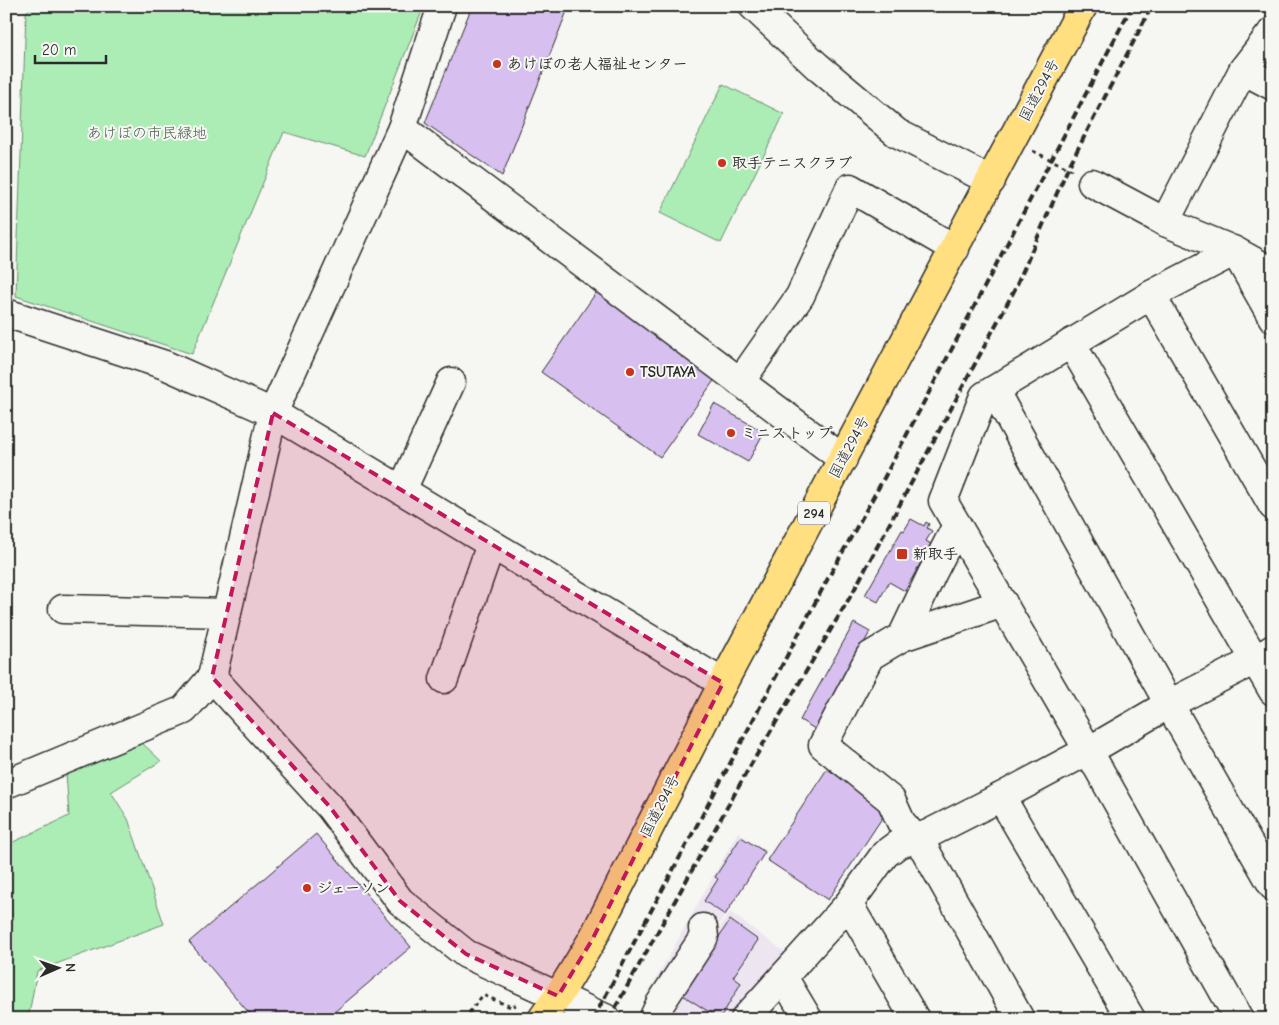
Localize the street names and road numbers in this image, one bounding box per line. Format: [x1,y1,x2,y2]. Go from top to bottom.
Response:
street label: 国道294号 [1015,56,1063,124]
street label: 国道294号 [825,413,873,481]
road number: 294 [798,502,830,524]
street label: 国道294号 [637,772,683,840]

